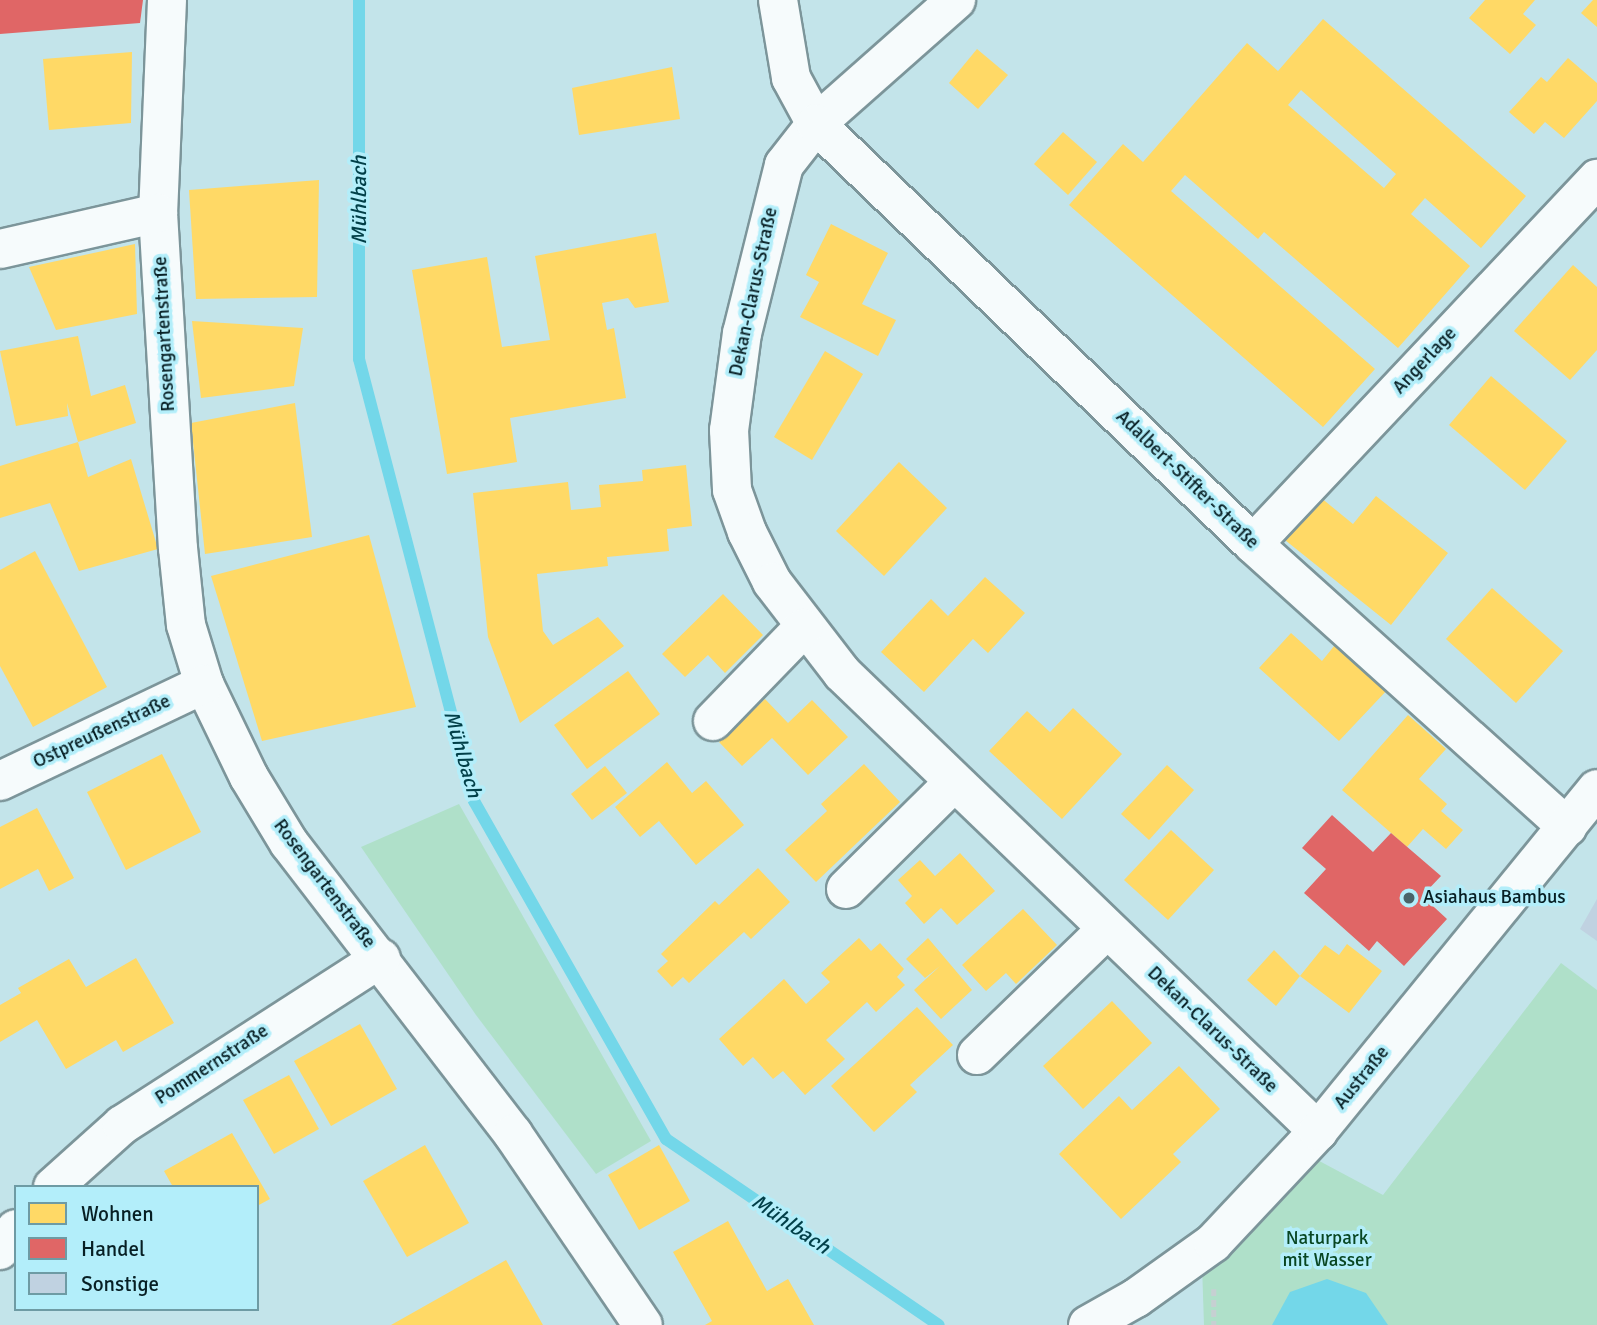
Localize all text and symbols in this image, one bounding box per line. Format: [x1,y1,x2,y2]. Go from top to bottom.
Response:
water label: Mühlbach [346,155,372,245]
street label: Dekan-Clarus-Straße [725,205,783,379]
street label: Rosengartenstraße [150,256,180,412]
street label: Angerlage [1388,323,1462,399]
street label: Adalbert-Stifter-Straße [1111,406,1263,554]
street label: Ostpreußenstraße [30,690,174,774]
water label: Mühlbach [439,708,487,800]
street label: Rosengartenstraße [268,815,380,953]
place label: Asiahaus Bambus [1423,887,1566,909]
marker: Asiahaus Bambus [1401,890,1417,906]
street label: Dekan-Clarus-Straße [1142,962,1282,1098]
street label: Pommernstraße [151,1020,273,1110]
street label: Austraße [1330,1042,1394,1114]
legend [14,1185,259,1311]
water label: Mühlbach [747,1189,835,1259]
text: Wohnen [81,1201,154,1227]
park label: Naturpark mit Wasser [1282,1228,1372,1272]
text: Handel [81,1236,145,1262]
text: Sonstige [81,1271,159,1297]

